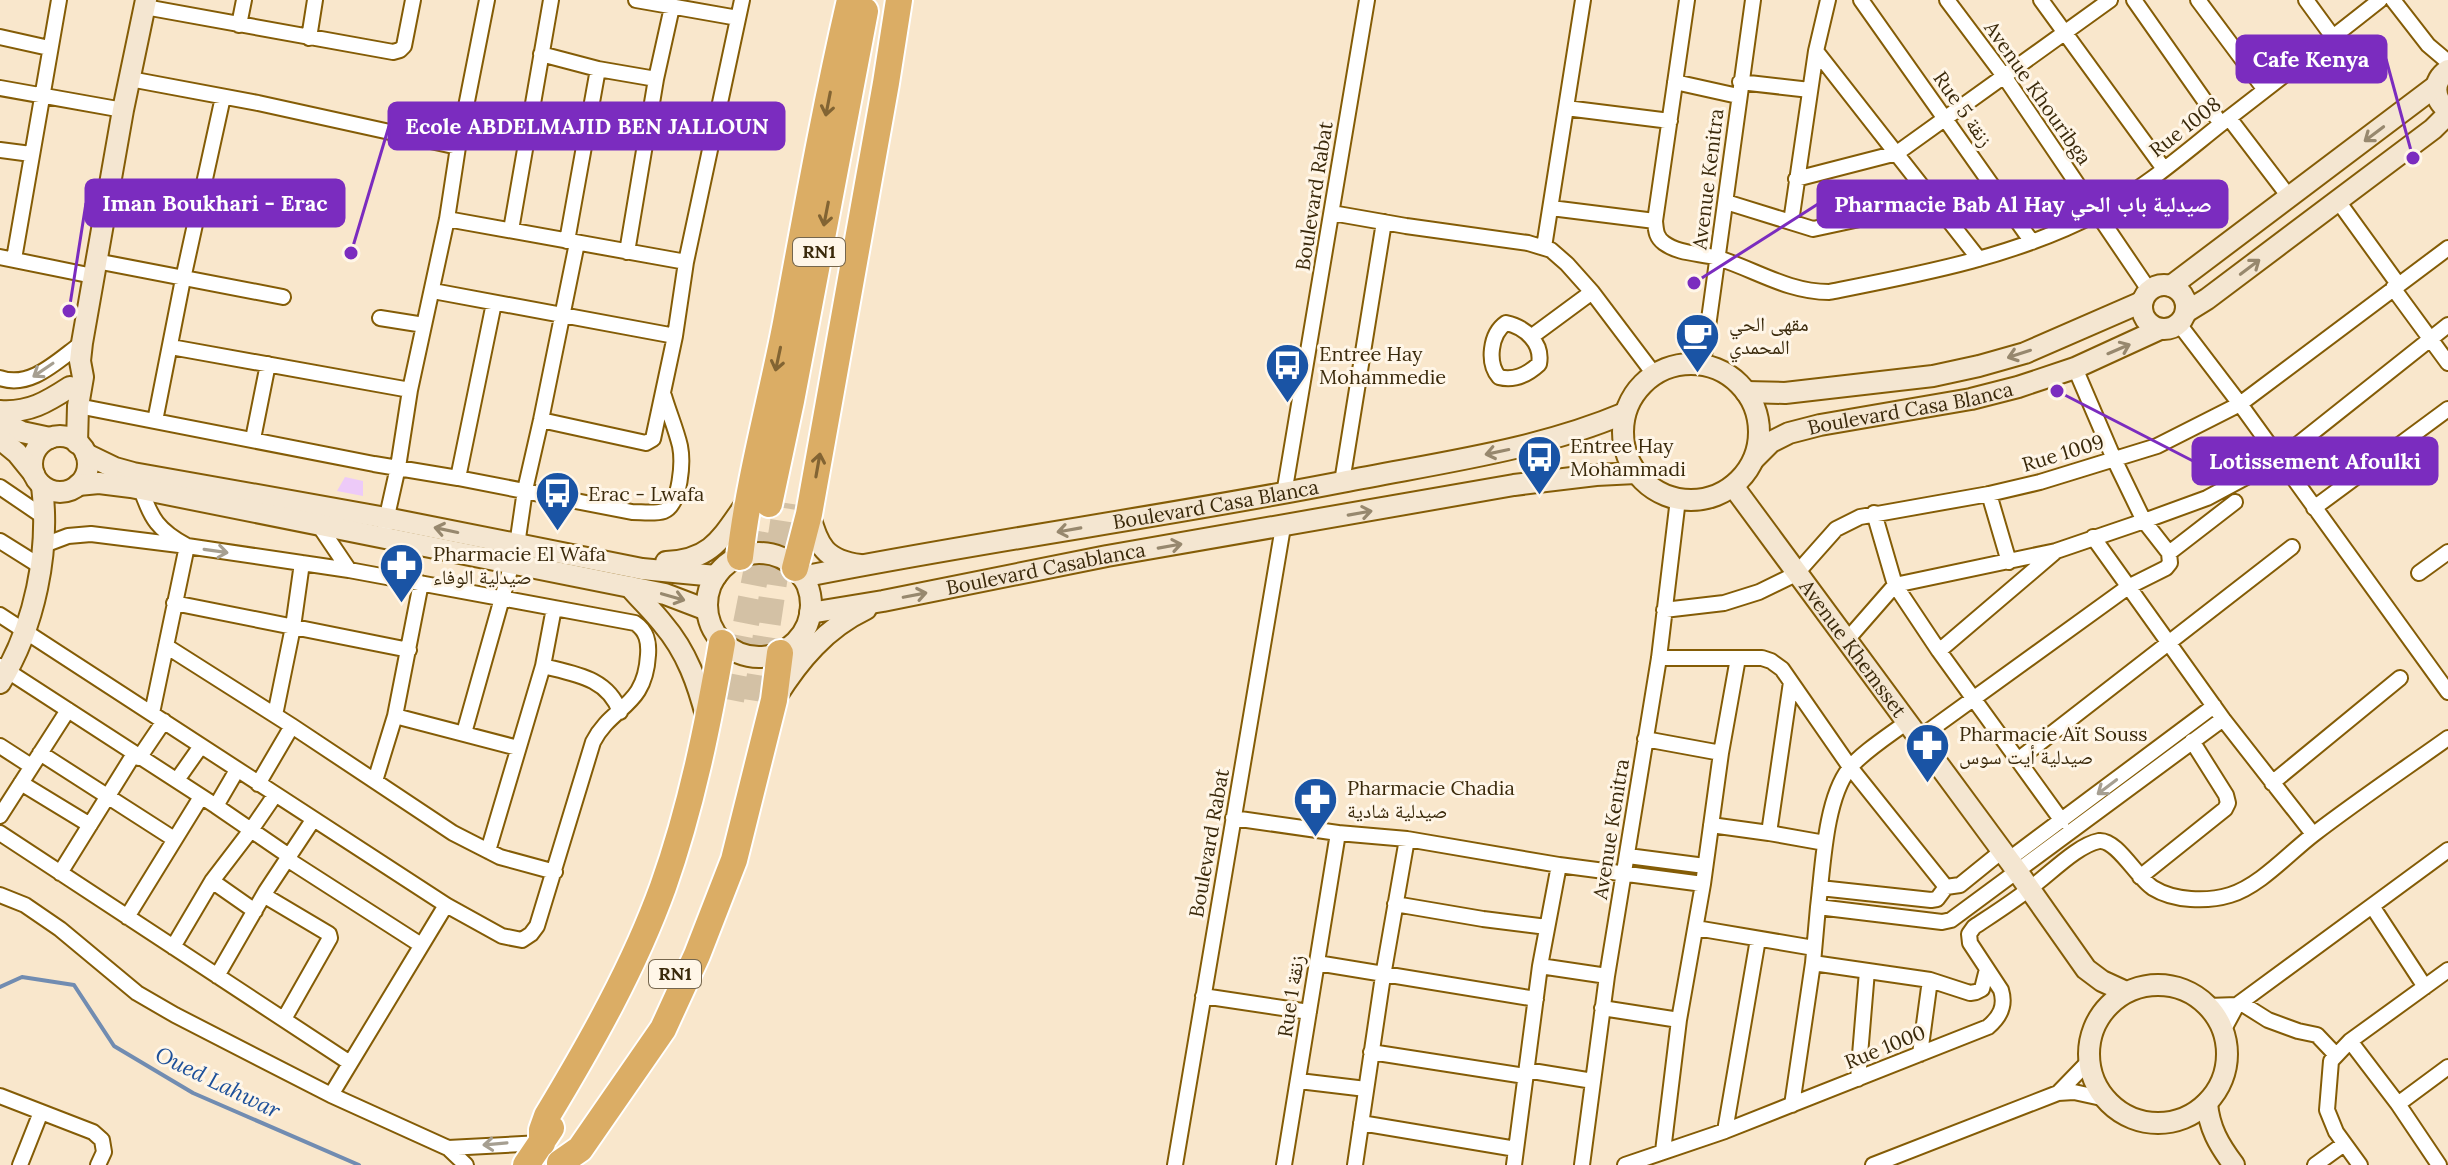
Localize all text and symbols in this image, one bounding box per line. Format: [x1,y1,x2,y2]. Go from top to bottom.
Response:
street label: Avenue Khouribga [1979,15,2097,169]
callout: Cafe Kenya [2237,36,2386,82]
text: Cafe Kenya [2253,45,2370,73]
street label: Rue 5 زنقة [1928,66,1999,151]
one-way arrow [819,90,834,116]
street label: Rue 1008 [2144,91,2225,162]
callout: Ecole ABDELMAJID BEN JALLOUN [389,103,784,149]
street label: Avenue Kenitra [1686,107,1729,252]
text: Ecole ABDELMAJID BEN JALLOUN [405,112,769,140]
street label: Boulevard Rabat [1289,119,1338,272]
one-way arrow [2364,126,2386,143]
callout: Iman Boukhari - Erac [86,180,344,226]
callout: Pharmacie Bab Al Hay صيدلية باب الحي [1818,181,2227,227]
text: Iman Boukhari - Erac [102,189,328,217]
text: Pharmacie Bab Al Hay صيدلية باب الحي [1834,190,2212,221]
one-way arrow [818,201,833,226]
road number: RN1 [793,238,845,266]
one-way arrow [2239,259,2260,276]
cafe icon: مقهى الحي المحمدي [1674,311,1722,374]
place label: مقهى الحي المحمدي [1729,311,1809,363]
one-way arrow [2106,340,2131,355]
bus stop icon: Entree Hay Mohammedie [1264,341,1312,404]
place label: Entree Hay Mohammedie [1319,341,1446,389]
one-way arrow [770,345,785,371]
one-way arrow [2006,348,2031,363]
one-way arrow [33,362,55,378]
street label: Boulevard Casa Blanca [1805,376,2016,440]
street label: Rue 1009 [2019,428,2107,477]
place label: Entree Hay Mohammadi [1570,433,1686,481]
bus stop icon: Entree Hay Mohammadi [1515,434,1563,497]
callout: Lotissement Afoulki [2193,438,2437,484]
one-way arrow [1485,445,1511,460]
text: Lotissement Afoulki [2209,447,2421,475]
one-way arrow [811,452,826,478]
bus stop icon: Erac - Lwafa [533,470,581,533]
street label: Boulevard Casa Blanca [1111,474,1321,534]
place label: Erac - Lwafa [588,481,704,506]
one-way arrow [1347,504,1372,519]
one-way arrow [433,522,459,537]
one-way arrow [1057,523,1082,538]
street label: Boulevard Casablanca [944,537,1147,600]
one-way arrow [1157,537,1182,552]
place label: Pharmacie El Wafa صيدلية الوفاء [433,541,606,589]
pharmacy icon: Pharmacie El Wafa صيدلية الوفاء [378,542,426,605]
one-way arrow [203,544,228,559]
street label: Avenue Khemsset [1794,574,1912,722]
one-way arrow [902,586,927,601]
one-way arrow [659,590,685,605]
pharmacy icon: Pharmacie Aït Souss صيدلية أيت سوس [1904,721,1952,784]
place label: Pharmacie Aït Souss صيدلية أيت سوس [1959,721,2147,769]
street label: Avenue Kenitra [1587,757,1634,902]
street label: Boulevard Rabat [1183,766,1234,919]
place label: Pharmacie Chadia صيدلية شادية [1347,775,1515,823]
pharmacy icon: Pharmacie Chadia صيدلية شادية [1292,776,1340,839]
one-way arrow [2097,778,2118,795]
street label: Rue 1 زنقة [1272,953,1309,1039]
road number: RN1 [649,960,701,988]
street label: Rue 1000 [1841,1019,1929,1074]
water label: Oued Lahwar [151,1040,286,1125]
one-way arrow [482,1137,509,1152]

